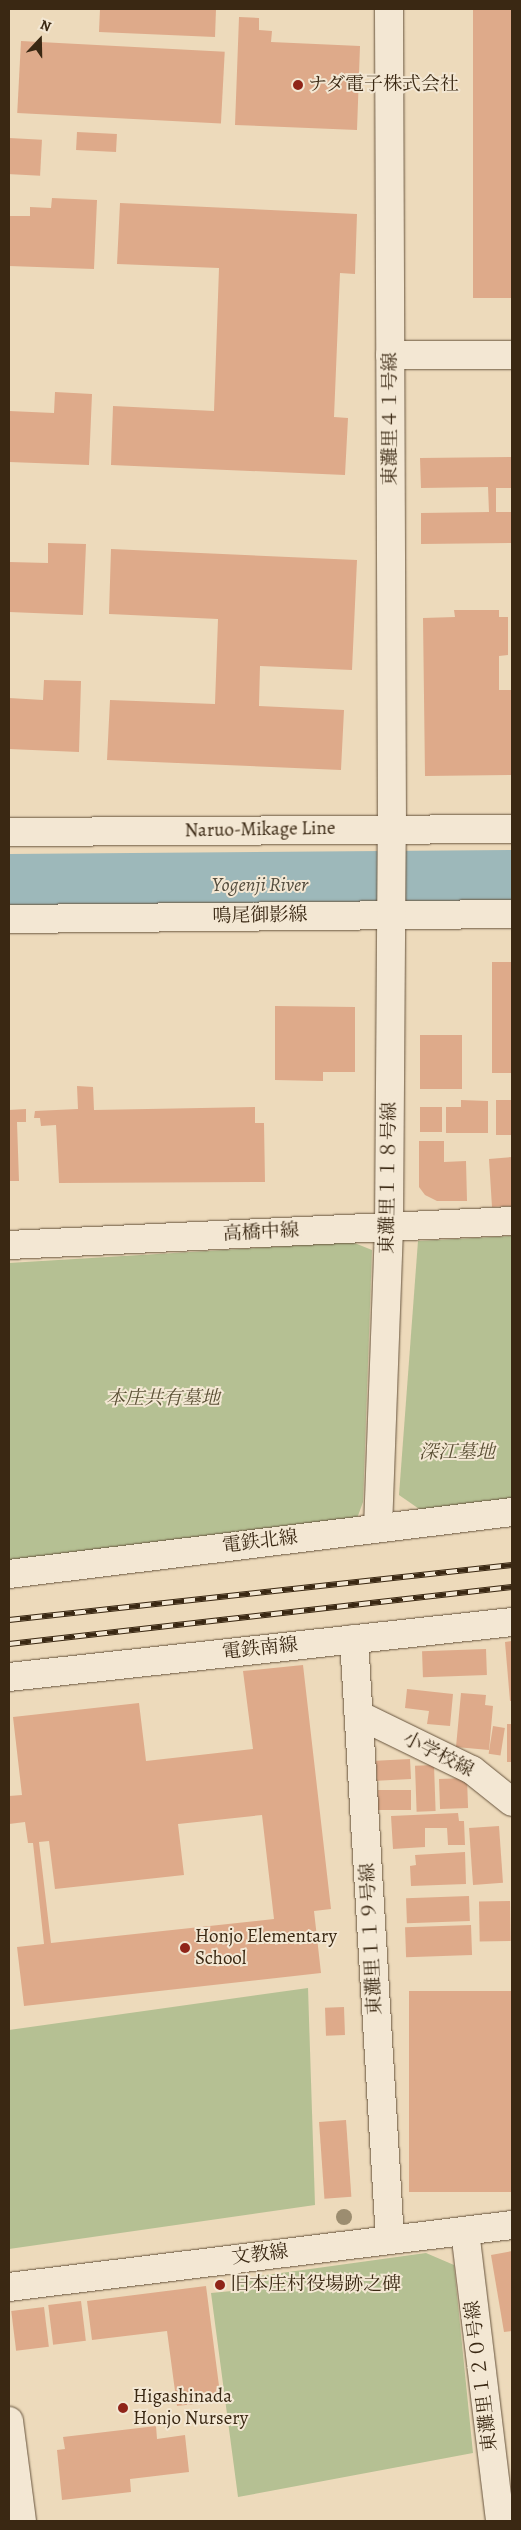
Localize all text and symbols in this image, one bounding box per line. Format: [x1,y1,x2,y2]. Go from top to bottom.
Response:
north arrow [15,15,65,65]
text: N [37,15,54,36]
place label: ナダ電子株式会社 [308,74,460,96]
marker: ナダ電子株式会社 [292,79,304,91]
street label: 東灘里４１号線 [380,353,402,485]
street label: Naruo-Mikage Line [184,817,336,843]
water label: Yogenji River [212,872,308,896]
street label: 鳴尾御影線 [212,904,308,928]
street label: 東灘里１１８号線 [376,1102,402,1254]
street label: 高橋中線 [222,1220,300,1246]
park label: 本庄共有墓地 [106,1388,220,1410]
park label: 深江墓地 [419,1442,495,1464]
street label: 電鉄北線 [221,1526,299,1558]
street label: 電鉄南線 [221,1634,299,1664]
street label: 小学校線 [399,1728,477,1782]
street label: 東灘里１１９号線 [357,1863,387,2015]
place label: Honjo Elementary School [195,1926,337,1970]
marker: Honjo Elementary School [179,1942,191,1954]
street label: 文教線 [230,2240,290,2270]
place label: 旧本庄村役場跡之碑 [230,2274,401,2296]
marker: 旧本庄村役場跡之碑 [214,2279,226,2291]
street label: 東灘里１２０号線 [461,2299,503,2453]
place label: Higashinada Honjo Nursery [133,2386,248,2430]
marker: Higashinada Honjo Nursery [117,2402,129,2414]

